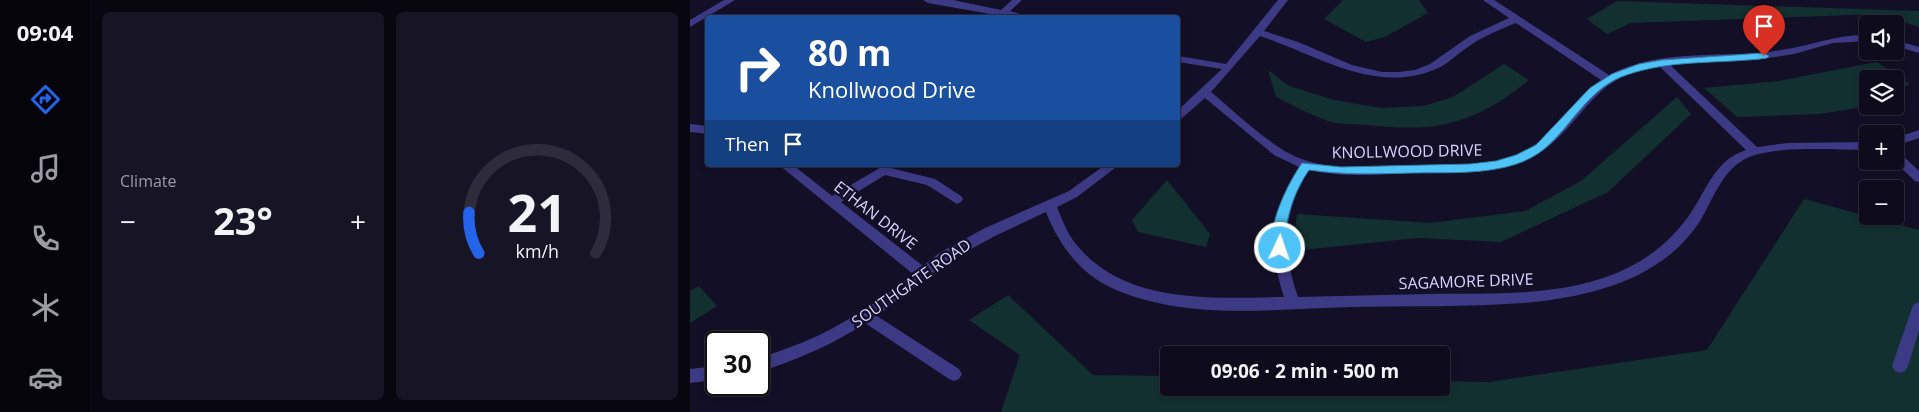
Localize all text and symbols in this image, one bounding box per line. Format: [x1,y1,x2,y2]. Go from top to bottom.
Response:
pin [1743,5,1785,56]
icon: arrive [1750,12,1778,40]
map controls [1859,15,1904,225]
button: sound [1859,15,1904,60]
text: 09:04 [17,17,73,47]
text: 80 m [808,29,891,76]
icon: right [725,35,790,100]
button: layers [1859,70,1904,115]
text: Knollwood Drive [808,74,976,104]
icon: directions [28,82,63,117]
button: + [1859,125,1904,170]
icon: arrive [779,130,807,158]
text: Then [725,131,769,157]
street label: KNOLLWOOD DRIVE [1331,139,1483,163]
icon: music [28,151,63,186]
text: Climate [120,170,177,192]
street label: ETHAN DRIVE [830,175,922,255]
text: 21 [507,176,567,247]
button: − [1859,180,1904,225]
text: 23° [213,194,273,246]
text: − [120,202,136,240]
text: + [350,202,366,240]
icon: phone [28,221,63,256]
position arrow [1253,221,1305,273]
street label: SOUTHGATE ROAD [847,234,975,332]
text: km/h [515,239,559,263]
street label: SAGAMORE DRIVE [1398,268,1534,294]
icon: climate [28,290,63,325]
speed limit sign: 30 [705,331,770,396]
text: 09:06 · 2 min · 500 m [1211,358,1399,384]
icon: car [28,360,63,395]

